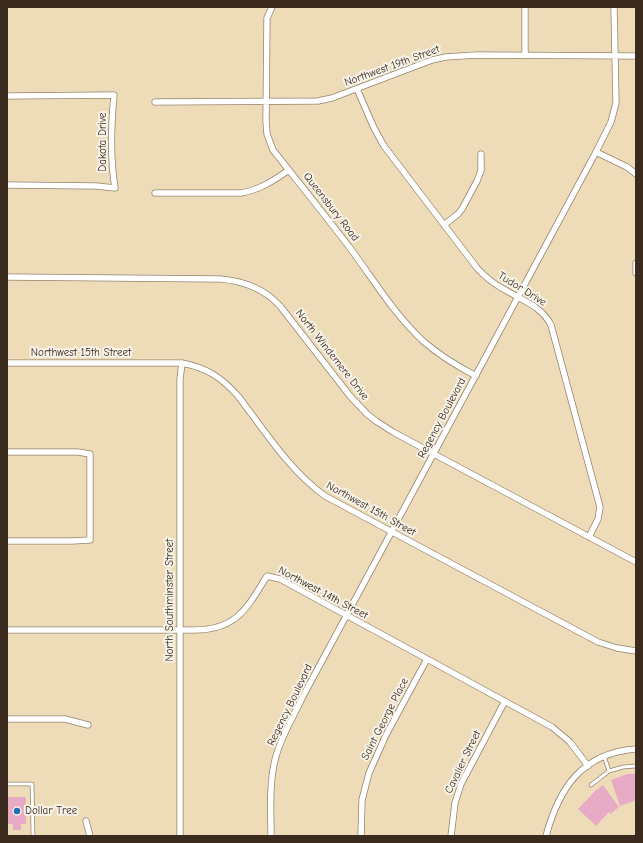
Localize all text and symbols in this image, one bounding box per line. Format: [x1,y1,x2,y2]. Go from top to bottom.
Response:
street label: Northwest 19th Street [343,43,441,89]
street label: Dakota Drive [96,112,110,172]
street label: Queensbury Road [300,170,362,244]
street label: Tudor Drive [495,269,549,309]
street label: North Windemere Drive [293,307,371,403]
street label: Northwest 15th Street [31,346,131,360]
street label: Regency Boulevard [415,375,469,461]
street label: Northwest 15th Street [324,479,418,539]
street label: North Southminster Street [163,539,177,661]
street label: Northwest 14th Street [276,564,370,622]
street label: Regency Boulevard [264,662,316,748]
street label: Saint George Place [359,676,411,762]
street label: Cavalier Street [442,728,484,796]
place label: Dollar Tree [25,804,77,818]
marker: Dollar Tree [12,806,22,816]

